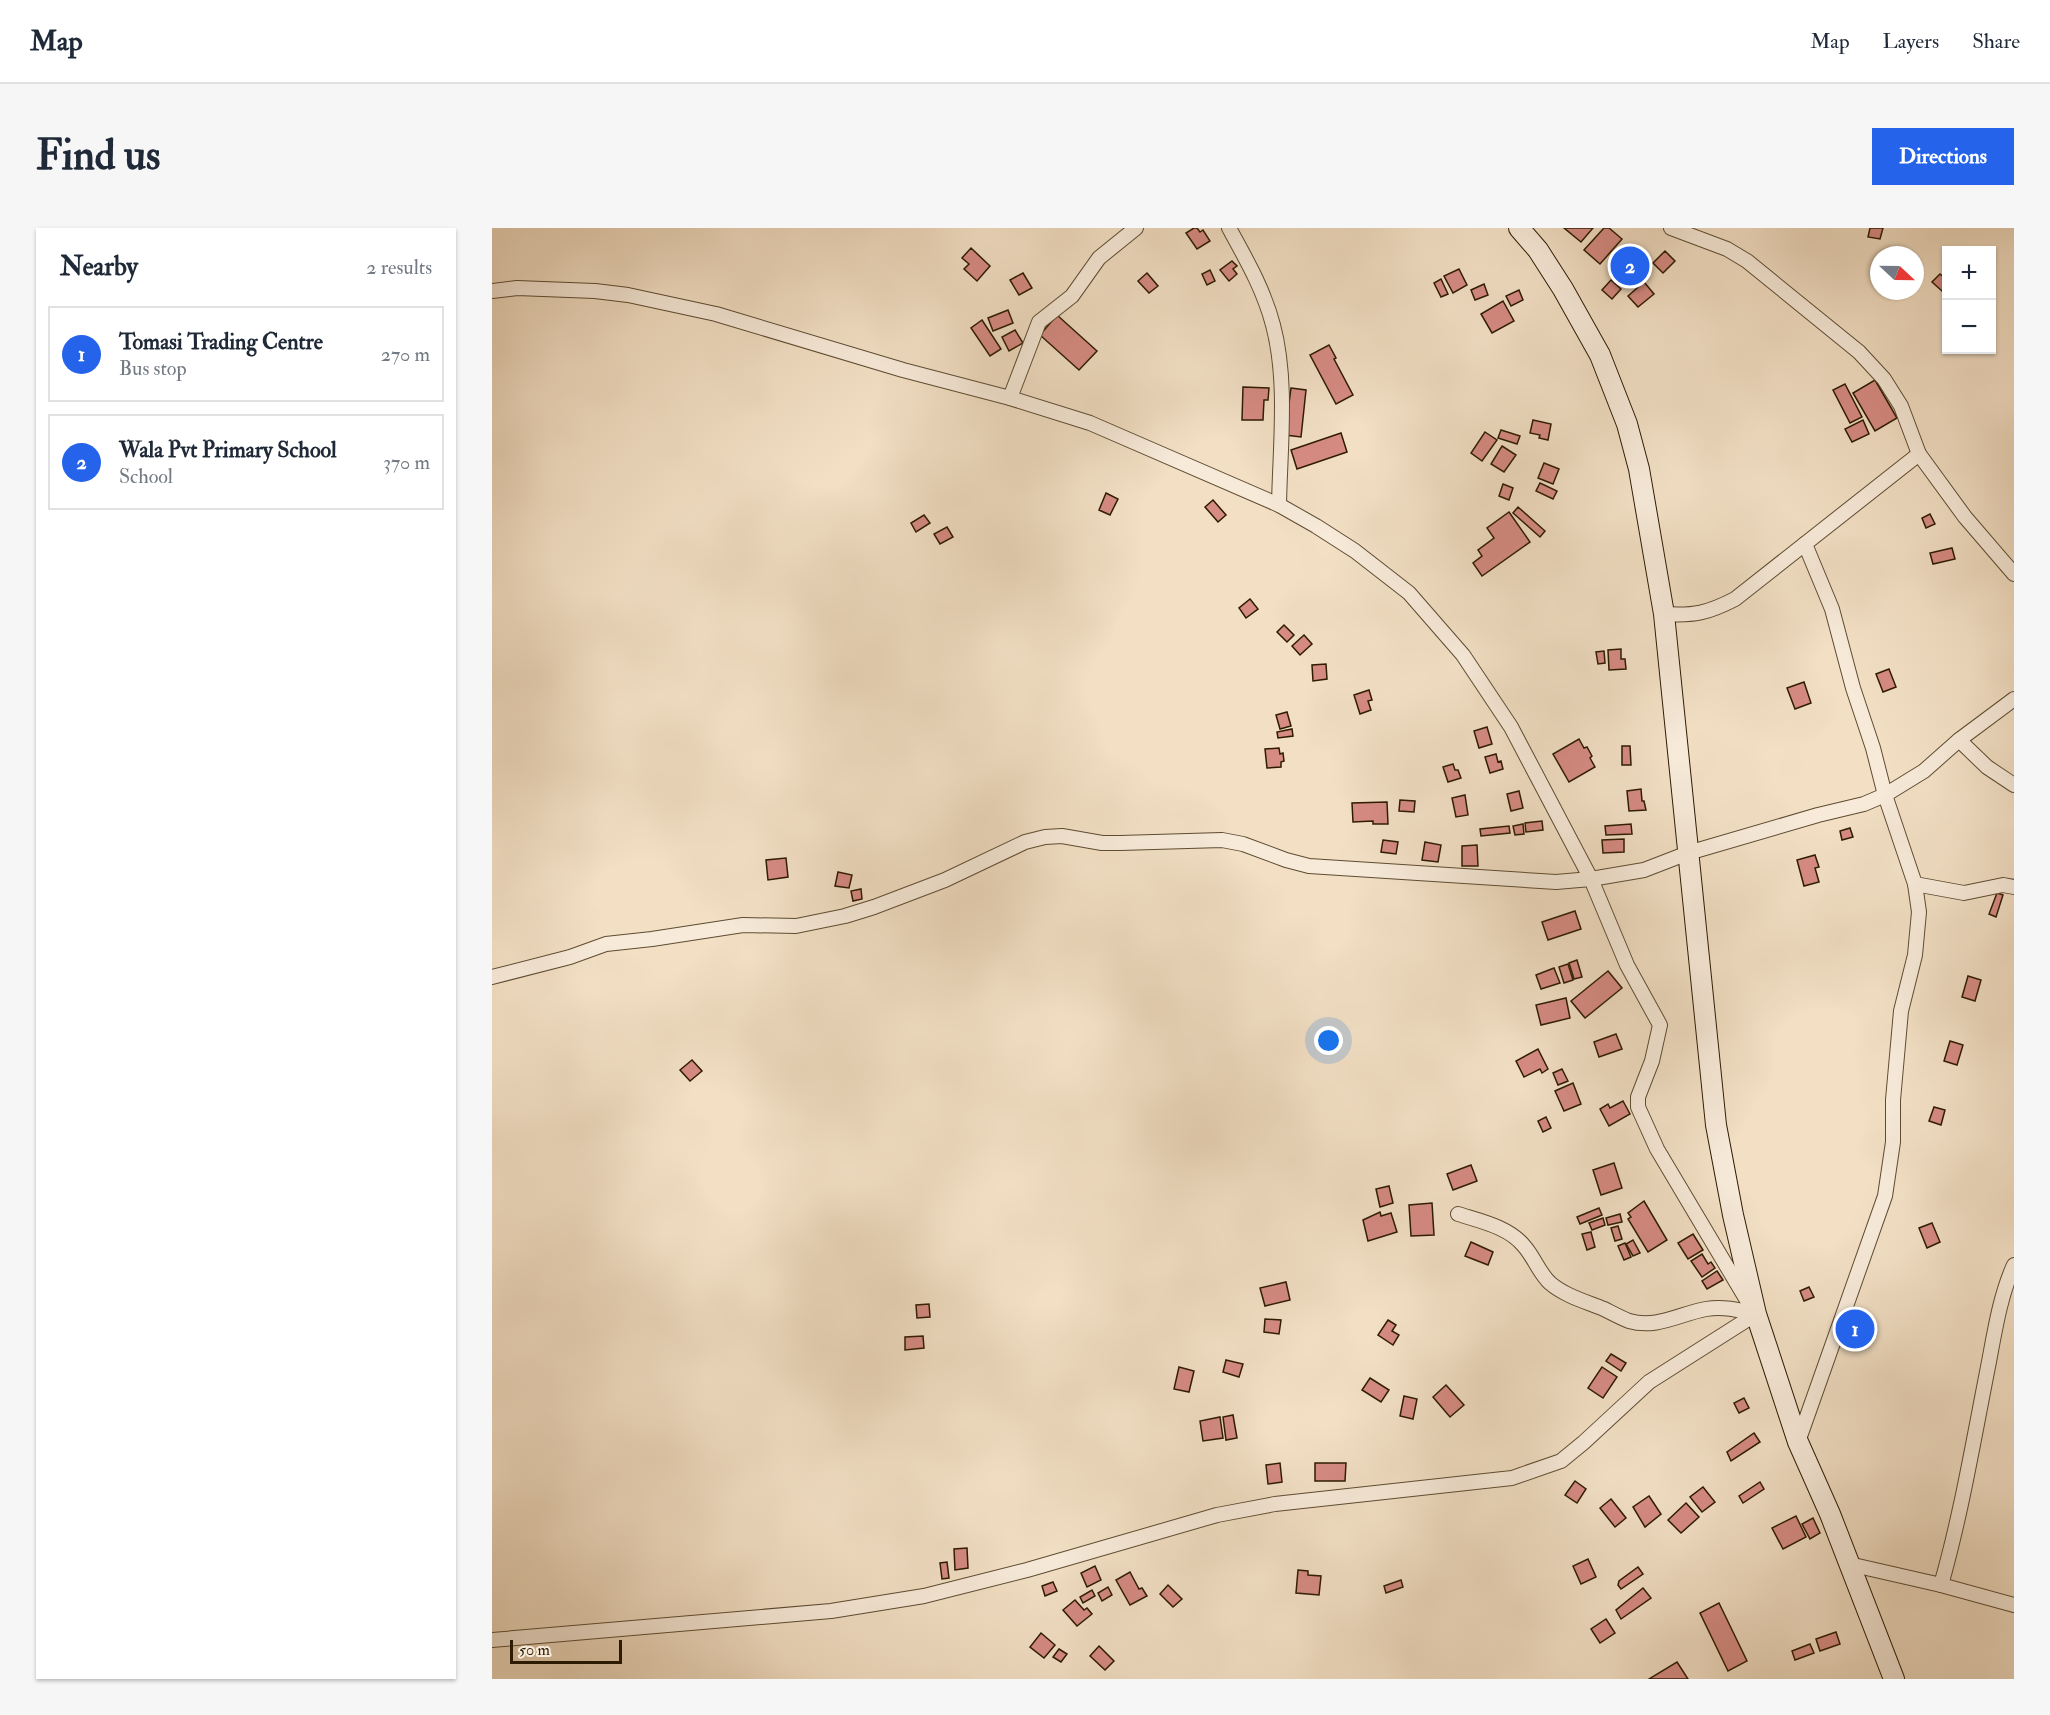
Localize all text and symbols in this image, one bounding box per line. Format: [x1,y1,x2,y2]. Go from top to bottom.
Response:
text: Map [30,24,83,59]
text: Map [1810,28,1850,55]
text: Layers [1883,28,1939,55]
text: Share [1972,28,2020,55]
button: Directions [1872,128,2014,185]
text: Find us [36,130,160,182]
pin: 2 [1610,243,1650,288]
north arrow [1870,246,1924,300]
map controls [1942,246,1996,354]
button: + [1942,246,1996,300]
text: Nearby [60,251,138,283]
text: 2 results [366,255,432,280]
button: − [1942,300,1996,354]
text: Tomasi Trading Centre [119,328,323,356]
text: 1 [78,342,85,367]
text: 270 m [381,342,430,367]
text: Bus stop [119,356,187,381]
text: Wala Pvt Primary School [119,436,337,464]
text: 2 [76,450,87,475]
text: 370 m [383,450,430,475]
text: School [119,464,173,489]
your location [1314,1026,1343,1055]
pin: 1 [1836,1306,1874,1352]
scale bar [510,1637,622,1664]
text: 50 m [519,1640,550,1660]

